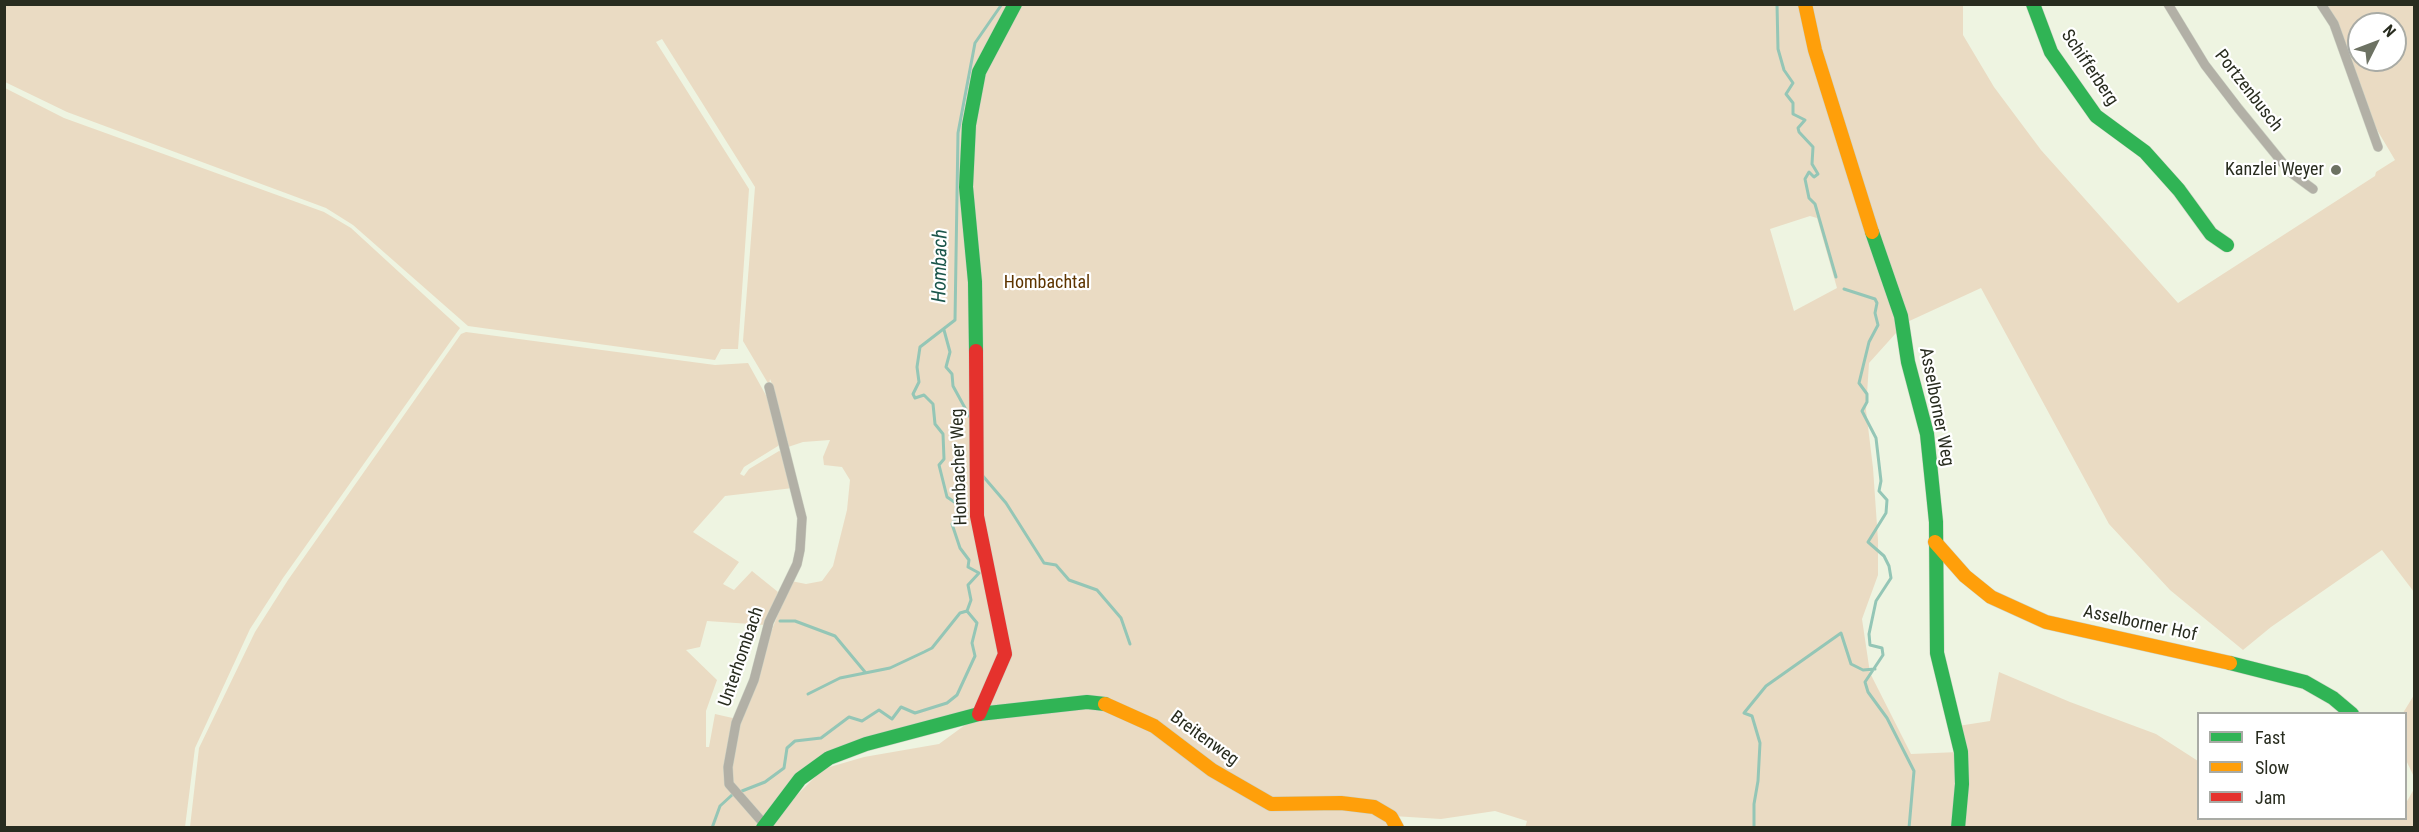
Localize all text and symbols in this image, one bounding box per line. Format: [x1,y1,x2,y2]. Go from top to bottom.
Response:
north arrow [2347,12,2407,72]
text: N [2379,21,2400,41]
street label: Schifferberg [2056,26,2122,110]
street label: Portzenbusch [2209,46,2287,136]
place label: Kanzlei Weyer [2225,159,2324,181]
marker: Kanzlei Weyer [2329,163,2343,177]
water label: Hombach [928,229,954,303]
park label: Hombachtal [1004,272,1090,294]
street label: Asselborner Weg [1914,346,1958,468]
street label: Hombacher Weg [947,408,973,526]
street label: Asselborner Hof [2081,601,2199,647]
street label: Unterhombach [715,604,769,710]
street label: Breitenweg [1166,707,1242,771]
legend [2197,712,2407,820]
text: Fast [2255,727,2286,748]
text: Slow [2255,757,2289,778]
text: Jam [2255,787,2286,808]

